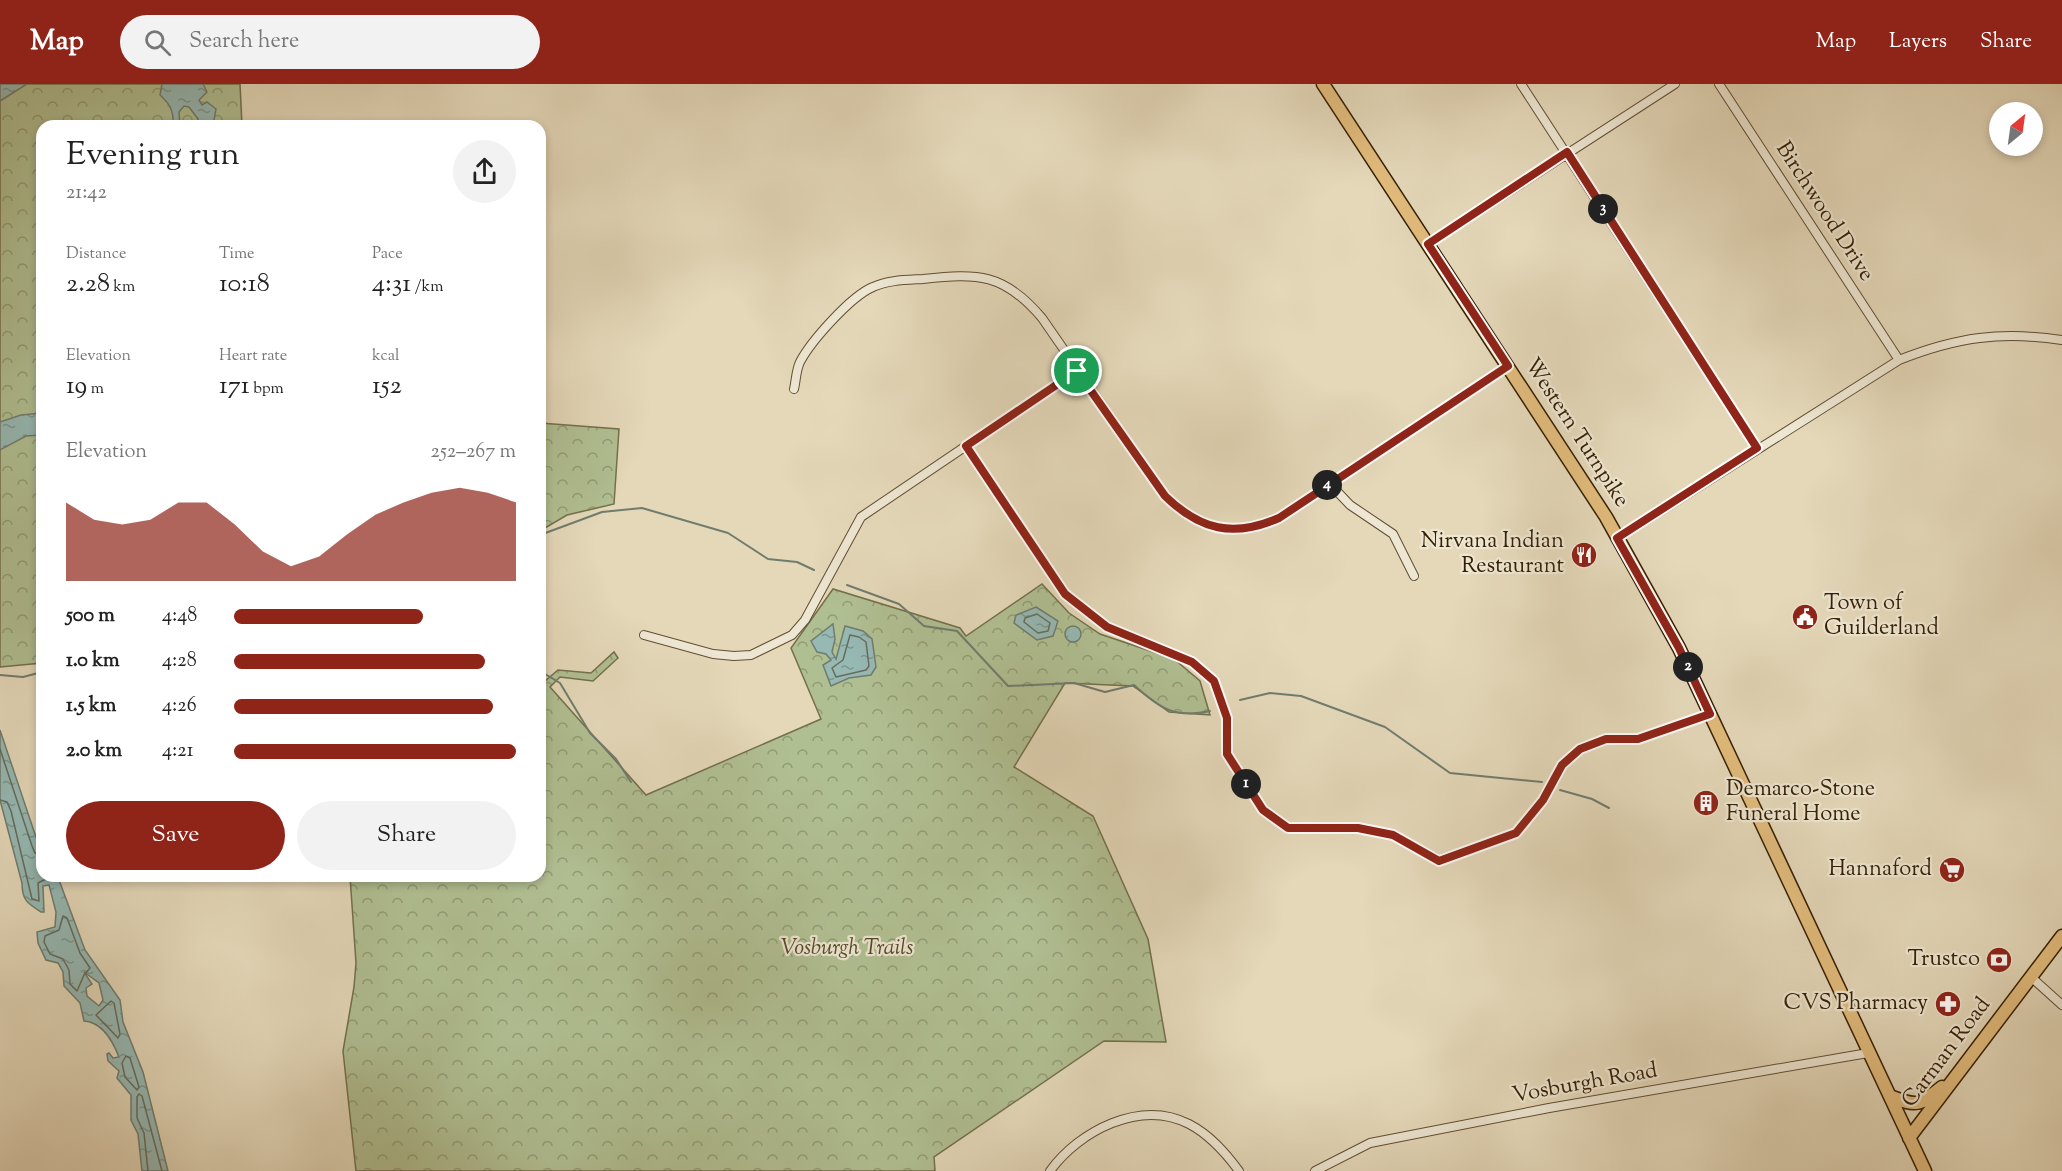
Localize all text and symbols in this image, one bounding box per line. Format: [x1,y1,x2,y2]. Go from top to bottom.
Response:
search box [120,15,540,69]
text: Map [30,22,84,62]
icon: search [141,26,174,59]
text: Search here [189,26,299,58]
text: Map [1816,27,1856,57]
text: Layers [1889,27,1947,57]
text: Share [1980,27,2032,57]
north arrow [1989,102,2043,156]
map controls [1989,102,2043,156]
text: Evening run [66,132,240,180]
street label: Birchwood Drive [1767,136,1881,288]
button: share [453,140,516,203]
text: 21:42 [66,179,107,208]
pin: 3 [1588,194,1618,224]
text: 3 [1600,197,1606,220]
text: Distance [66,243,126,266]
text: Time [219,243,255,266]
text: Pace [372,243,403,266]
text: 2.28 [66,266,110,303]
text: 10:18 [219,266,270,303]
text: 4:31 [372,266,411,303]
text: km [110,276,135,299]
text: /km [411,276,444,299]
text: Elevation [66,345,131,368]
text: Heart rate [219,345,287,368]
text: kcal [372,345,400,368]
pin [1051,345,1102,396]
street label: Western Turnpike [1516,352,1636,514]
icon: arrive [1060,354,1093,387]
text: 19 [66,368,87,405]
text: 171 [219,368,250,405]
text: 152 [372,368,402,405]
text: m [87,378,104,401]
text: bpm [250,378,284,401]
text: Elevation [66,438,147,467]
text: 252–267 m [431,438,516,467]
pin: 4 [1312,470,1342,500]
text: 4 [1323,473,1331,496]
place label: Nirvana Indian Restaurant [1421,526,1564,583]
restaurant icon: Nirvana Indian Restaurant [1569,540,1599,570]
place label: Town of Guilderland [1824,588,1939,645]
text: 500 m [66,602,115,631]
text: 4:48 [162,602,197,631]
public building icon: Town of Guilderland [1790,602,1820,632]
text: 1.0 km [66,647,120,676]
text: 4:28 [162,647,197,676]
pin: 2 [1673,652,1703,682]
text: 2 [1684,655,1692,678]
text: 1.5 km [66,692,116,721]
text: 4:26 [162,692,197,721]
text: 2.0 km [66,737,122,766]
text: 4:21 [162,737,193,766]
pin: 1 [1231,769,1261,799]
text: 1 [1243,772,1249,795]
place label: Demarco-Stone Funeral Home [1726,774,1875,831]
building icon: Demarco-Stone Funeral Home [1691,788,1721,818]
button: Save [66,801,285,870]
button: Share [297,801,516,870]
place label: Hannaford [1828,854,1932,886]
supermarket icon: Hannaford [1937,855,1967,885]
park label: Vosburgh Trails [781,933,913,965]
place label: Trustco [1907,944,1980,976]
bank icon: Trustco [1984,945,2014,975]
place label: CVS Pharmacy [1784,988,1928,1020]
pharmacy icon: CVS Pharmacy [1933,989,1963,1019]
street label: Carman Road [1895,991,1999,1115]
street label: Vosburgh Road [1510,1055,1660,1113]

